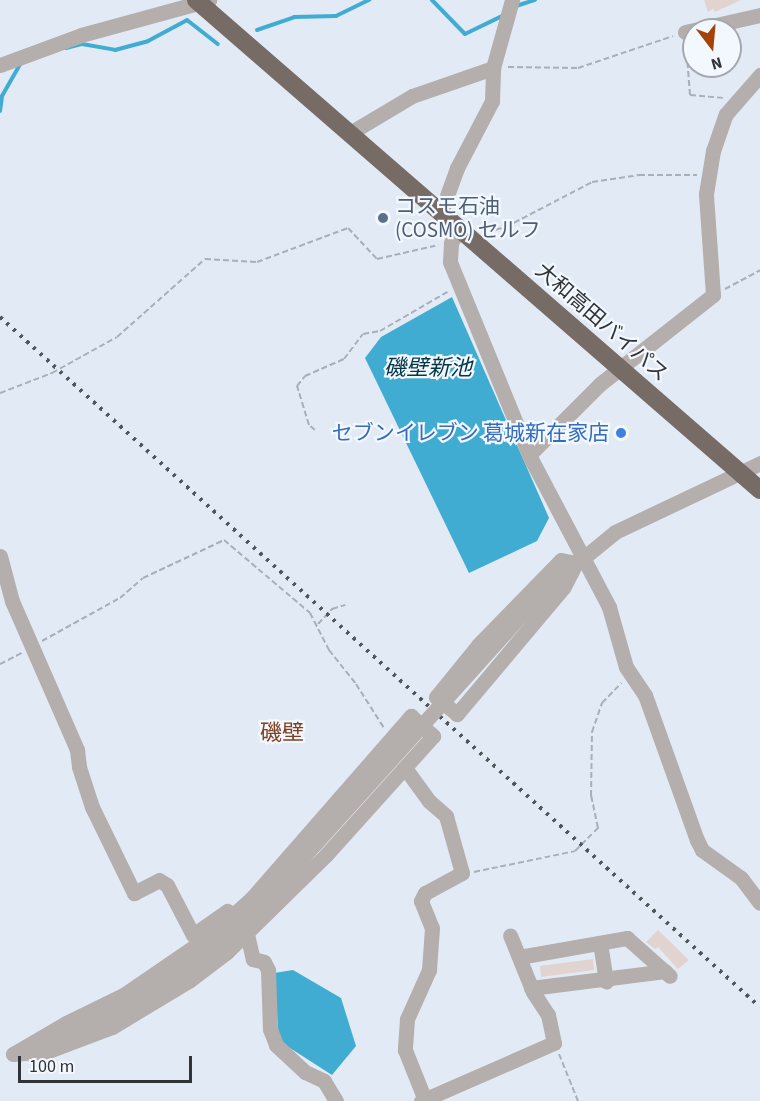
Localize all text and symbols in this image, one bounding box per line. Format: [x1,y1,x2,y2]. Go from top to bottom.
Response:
north arrow [682,18,742,78]
text: N [708,51,725,75]
place label: コスモ石油 (COSMO) セルフ [395,193,541,243]
marker: コスモ石油 (COSMO) セルフ [376,211,390,225]
street label: 大和高田バイパス [530,257,674,387]
water label: 磯壁新池 [384,356,472,382]
place label: セブンイレブン 葛城新在家店 [332,420,609,446]
marker: セブンイレブン 葛城新在家店 [614,426,628,440]
district label: 磯壁 [260,721,304,747]
scale bar [21,1044,195,1082]
text: 100 m [29,1054,74,1079]

